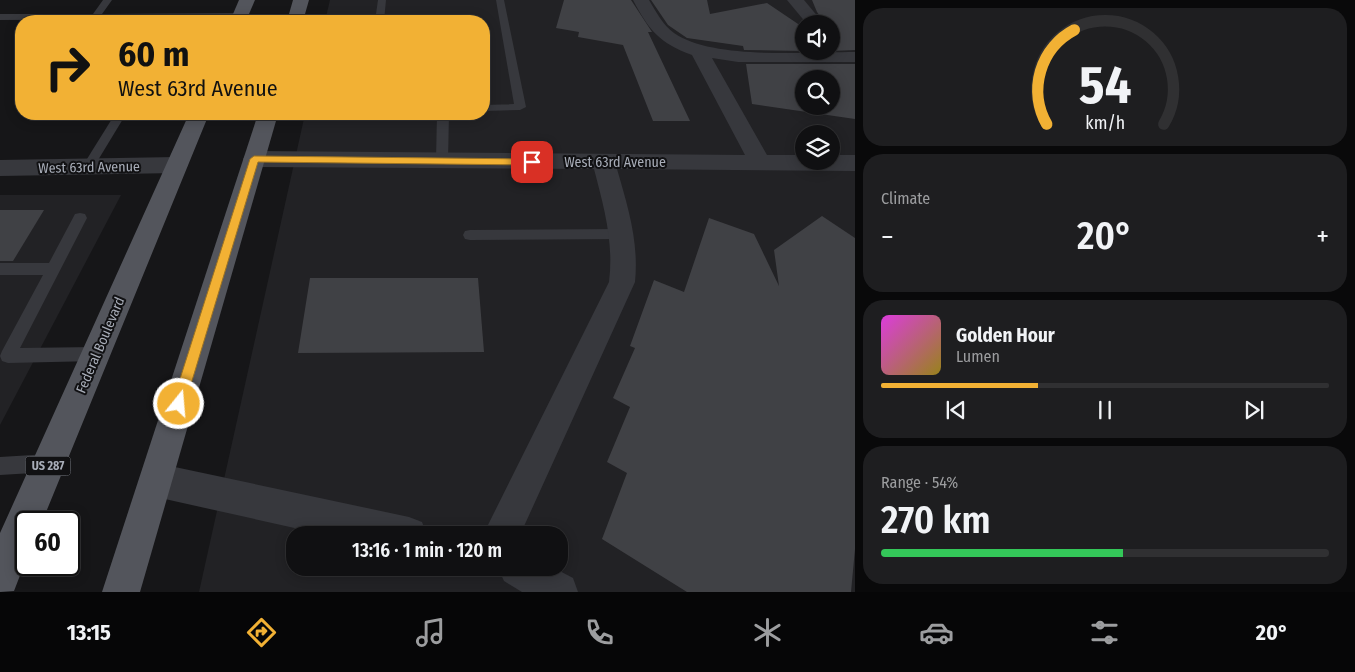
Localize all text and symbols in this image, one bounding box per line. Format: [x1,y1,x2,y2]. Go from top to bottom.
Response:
map controls [795,15,840,170]
button: sound [795,15,840,60]
text: 60 m [118,33,189,75]
icon: right [35,35,100,100]
text: 54 [1079,54,1131,117]
button: search [795,70,840,115]
text: West 63rd Avenue [118,75,278,102]
text: km/h [1085,112,1125,134]
button: layers [795,125,840,170]
pin [511,141,553,183]
icon: arrive [518,148,546,176]
street label: West 63rd Avenue [564,154,666,171]
street label: West 63rd Avenue [38,158,140,177]
text: Climate [881,189,930,208]
text: 20° [1077,213,1133,259]
text: − [881,220,894,253]
text: + [1316,220,1329,253]
street label: Federal Boulevard [73,295,128,396]
text: Golden Hour [956,324,1055,347]
text: Lumen [956,347,1000,366]
position arrow [152,377,204,429]
icon: previous [942,396,970,424]
icon: pause [1091,396,1119,424]
icon: next [1240,396,1268,424]
road number: US 287 [26,456,70,476]
text: Range · 54% [881,473,958,492]
text: 270 km [881,497,990,543]
speed limit sign: 60 [15,511,80,576]
text: 13:16 · 1 min · 120 m [352,539,502,562]
icon: directions [244,615,279,650]
icon: music [413,615,448,650]
icon: phone [582,615,617,650]
icon: climate [750,615,785,650]
icon: car [919,615,954,650]
icon: filters [1087,615,1122,650]
text: 13:15 [67,619,111,646]
text: 20° [1256,619,1288,646]

